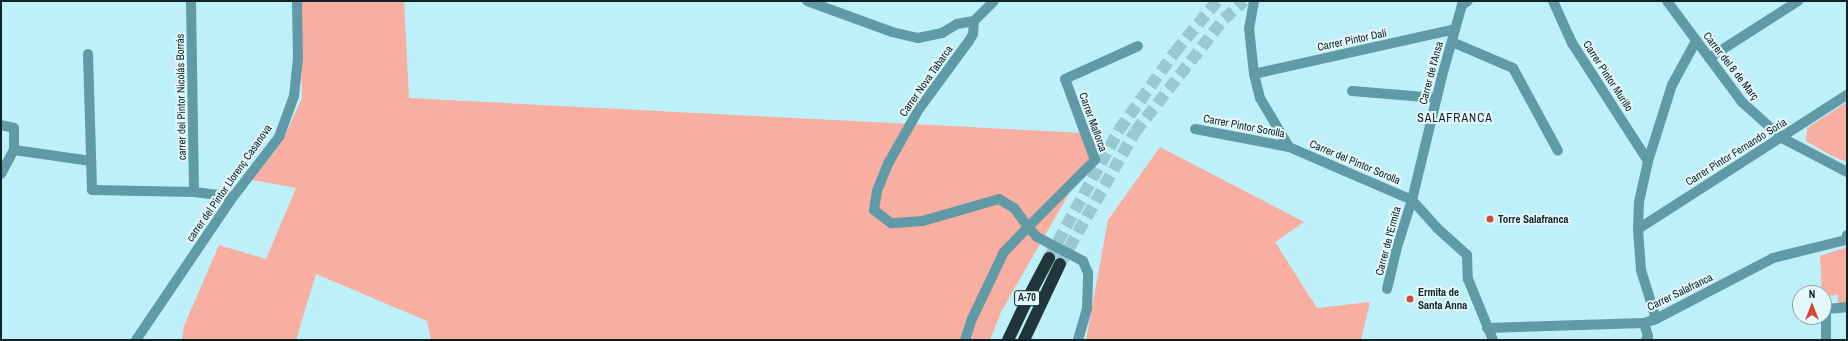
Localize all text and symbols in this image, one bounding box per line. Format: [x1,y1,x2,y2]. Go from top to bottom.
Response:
street label: Carrer Pintor Dalí [1316,26,1388,54]
street label: Carrer del 8 de Març [1700,29,1762,103]
street label: carrer del Pintor Nicolás Borrás [173,34,189,160]
street label: Carrer Pintor Murillo [1580,38,1636,114]
street label: Carrer de l'Ansa [1416,40,1446,106]
street label: Carrer Nova Tabarca [897,43,955,119]
street label: Carrer Mallorca [1076,91,1110,153]
street label: Carrer Pintor Sorolla [1202,112,1286,140]
district label: SALAFRANCA [1417,112,1493,126]
street label: Carrer Pintor Fernando Soria [1683,115,1789,189]
street label: carrer del Pintor Llorenç Casanova [183,122,275,244]
street label: Carrer del Pintor Sorolla [1308,137,1402,187]
street label: Carrer de l'Ermita [1372,205,1404,277]
place label: Torre Salafranca [1498,212,1569,226]
marker: Torre Salafranca [1485,214,1495,224]
street label: Carrer Salafranca [1645,270,1715,314]
north arrow [1792,285,1832,325]
place label: Ermita de Santa Anna [1418,286,1468,312]
text: N [1809,287,1815,301]
road number: A-70 [1014,290,1040,306]
marker: Ermita de Santa Anna [1405,294,1415,304]

